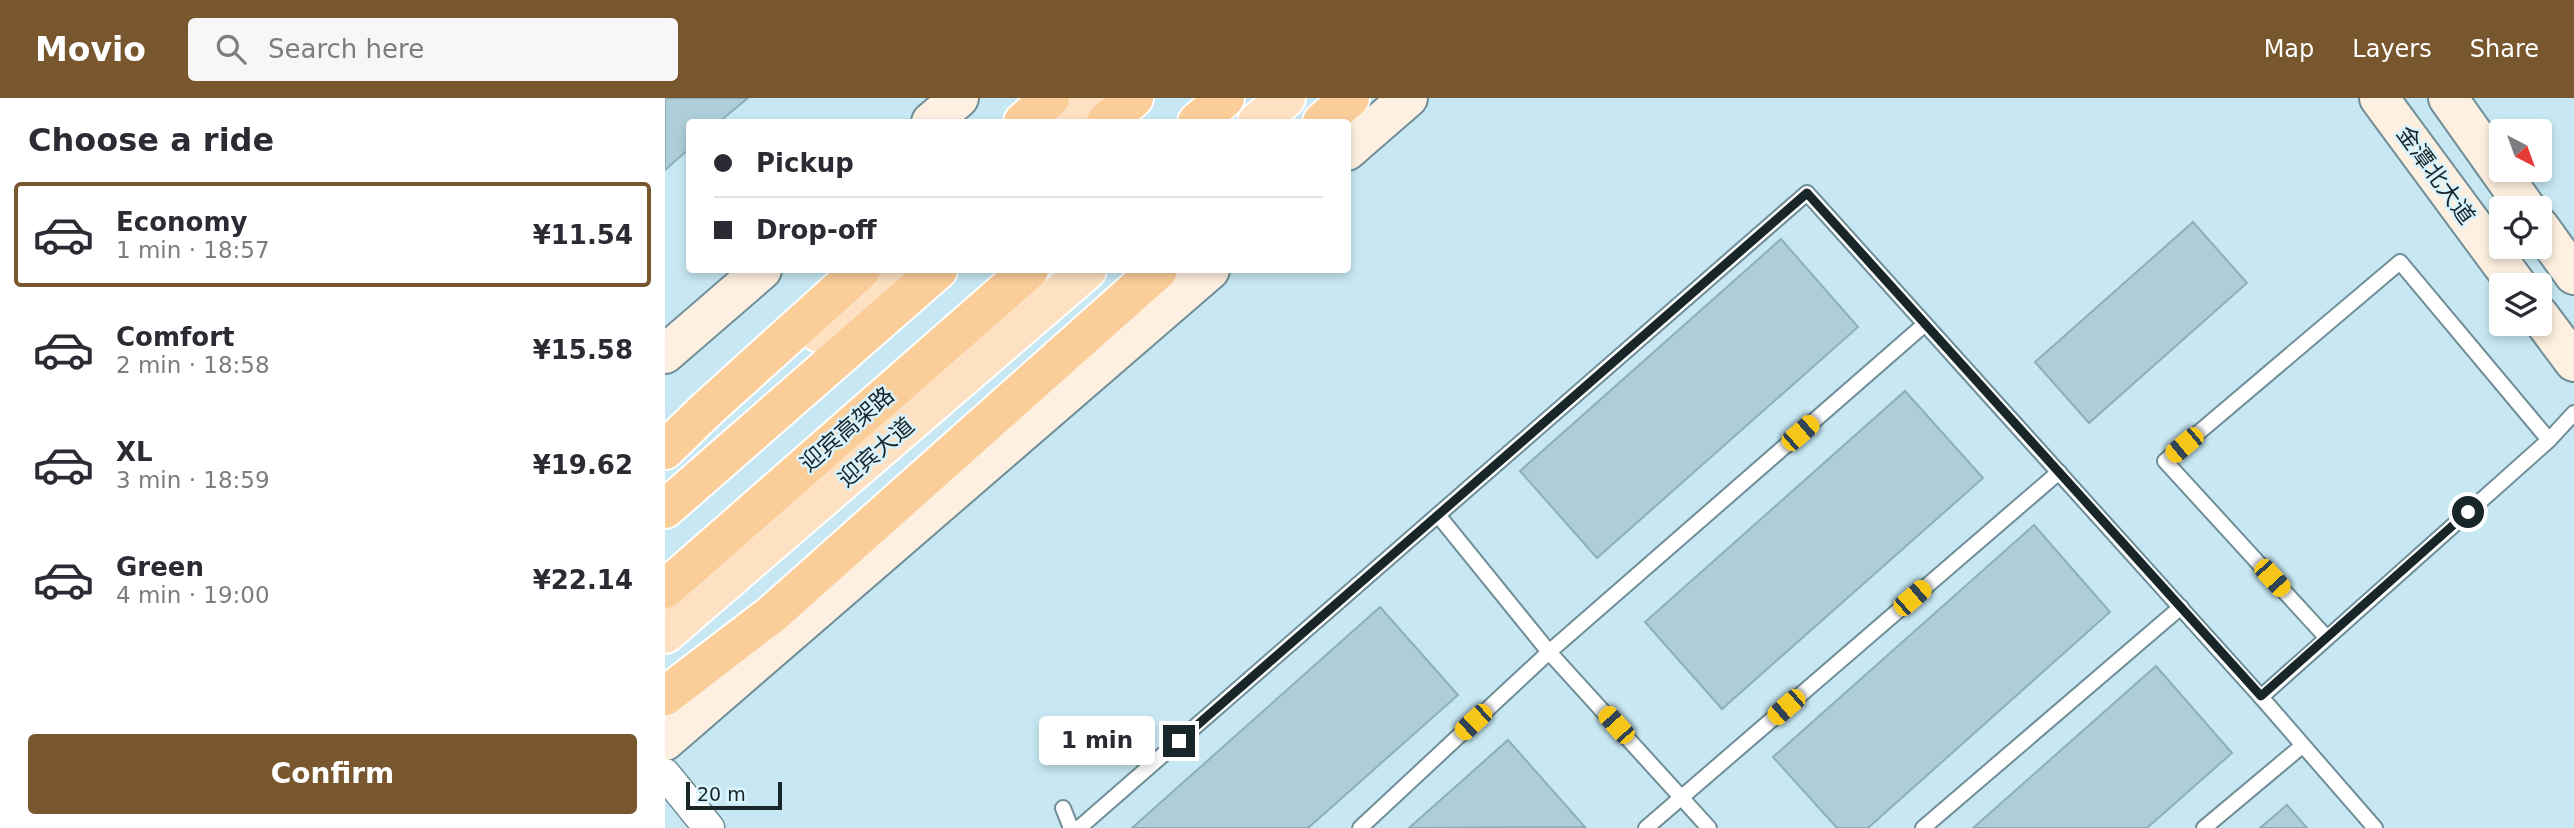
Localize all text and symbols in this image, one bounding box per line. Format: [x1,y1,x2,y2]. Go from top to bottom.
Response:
search box [188,18,678,81]
text: Movio [35,30,146,69]
icon: search [212,30,250,68]
text: Search here [268,34,424,64]
text: Map [2264,35,2314,63]
text: Layers [2352,35,2432,63]
text: Share [2470,35,2539,63]
north arrow [2489,119,2551,182]
map controls [2489,119,2552,336]
text: Choose a ride [28,121,274,159]
street label: 金潭北大道 [2392,121,2480,229]
text: Pickup [756,148,854,178]
button: locate [2489,196,2552,259]
icon: car [32,203,95,266]
text: Economy [116,207,247,237]
text: Drop-off [756,215,877,245]
text: ¥11.54 [533,220,633,250]
text: 1 min · 18:57 [116,237,270,263]
button: layers [2489,273,2552,336]
icon: car [32,318,95,381]
text: Comfort [116,322,234,352]
text: ¥15.58 [533,335,633,365]
text: 2 min · 18:58 [116,352,270,378]
street label: 迎宾高架路 [795,381,899,477]
car [1778,411,1823,455]
street label: 迎宾大道 [833,412,919,492]
car [2162,423,2207,467]
icon: car [32,433,95,496]
text: XL [116,437,153,467]
text: ¥19.62 [533,450,633,480]
text: 3 min · 18:59 [116,467,270,493]
route start [2452,496,2484,528]
icon: car [32,548,95,611]
text: Green [116,552,204,582]
car [2251,555,2294,601]
text: ¥22.14 [533,565,633,595]
car [1890,576,1935,620]
text: 4 min · 19:00 [116,582,270,608]
car [1764,685,1809,729]
car [1451,700,1496,744]
car [1595,702,1638,748]
callout: 1 min [1039,716,1155,766]
route end [1163,725,1195,757]
text: 1 min [1061,727,1133,753]
button: Confirm [28,734,637,814]
scale bar [686,779,782,811]
text: 20 m [697,783,746,805]

